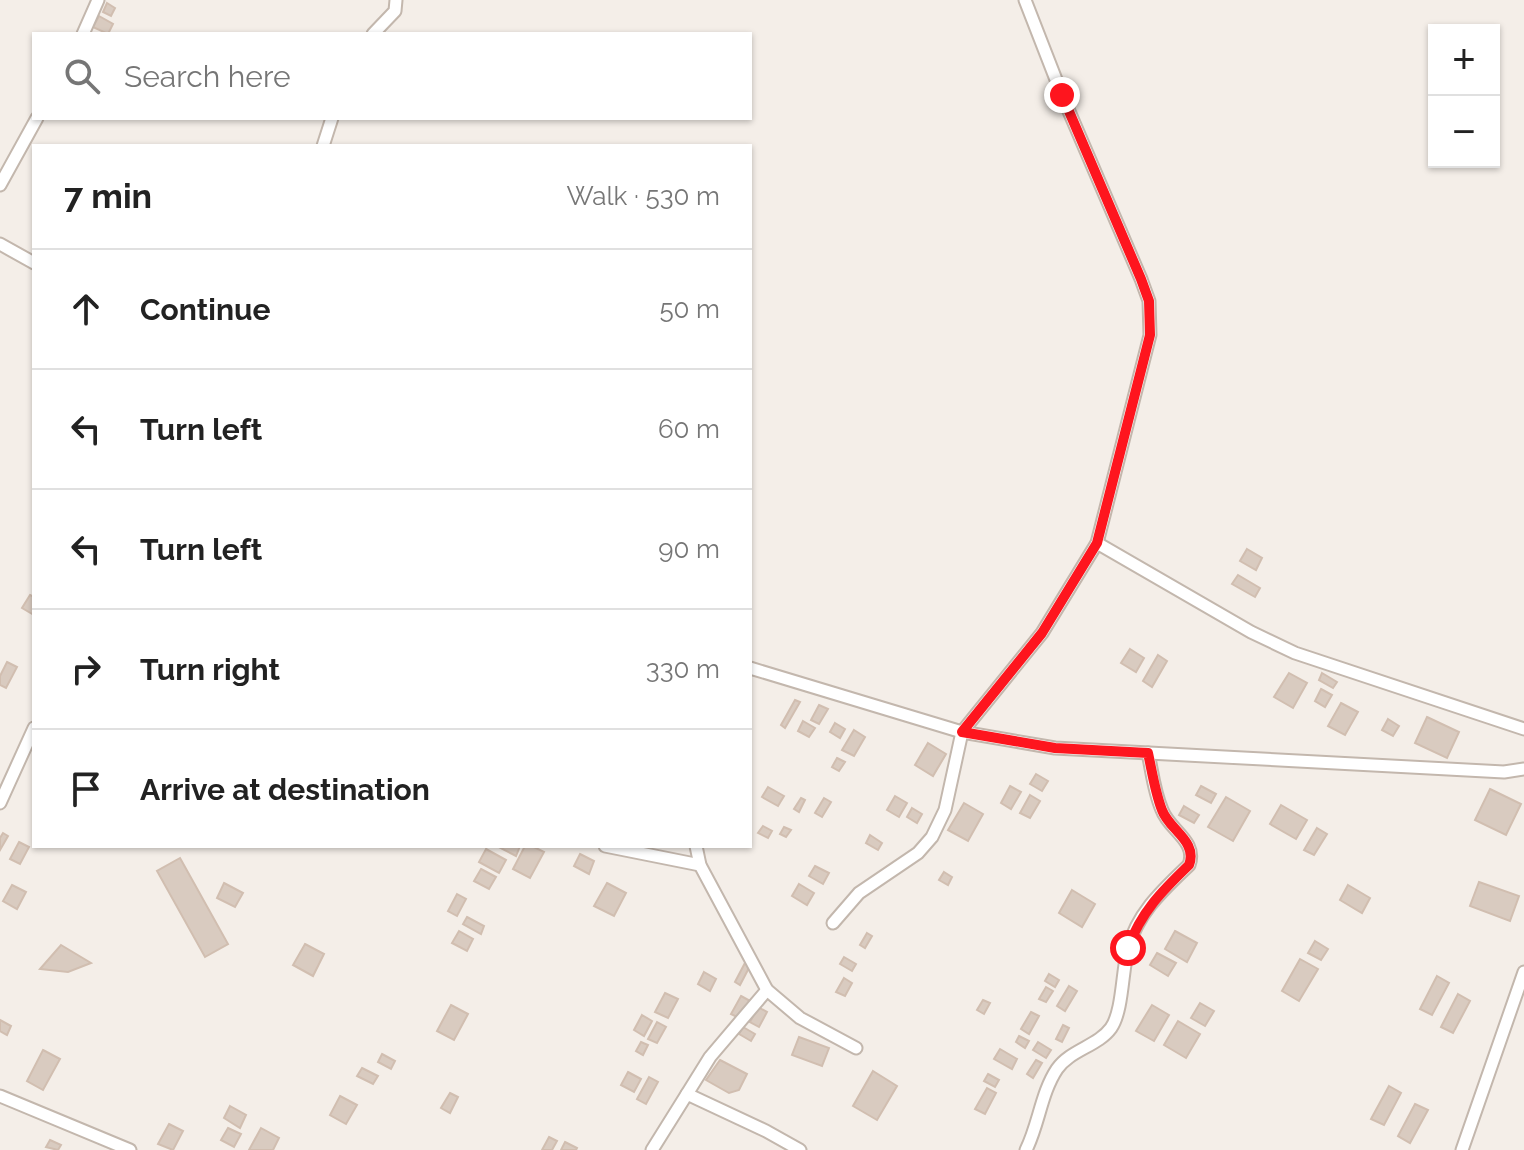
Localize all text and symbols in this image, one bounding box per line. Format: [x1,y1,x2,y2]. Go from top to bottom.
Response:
map controls [1428,24,1500,168]
button: + [1428,24,1500,96]
search box [32,32,752,120]
icon: search [60,54,104,98]
text: Search here [124,59,291,94]
route end [1044,77,1080,113]
button: − [1428,96,1500,168]
text: 7 min [64,176,152,216]
text: Walk · 530 m [566,181,720,211]
icon: ahead [64,287,108,331]
text: Continue [140,292,271,327]
text: 50 m [659,294,720,324]
icon: left [64,407,108,451]
text: Turn left [140,412,262,447]
text: 60 m [658,414,720,444]
icon: left [64,527,108,571]
text: Turn left [140,532,262,567]
text: 90 m [658,534,720,564]
icon: right [64,647,108,691]
text: Turn right [140,652,280,687]
text: 330 m [646,654,720,684]
icon: arrive [64,767,108,811]
text: Arrive at destination [140,772,430,807]
route start [1110,930,1146,966]

